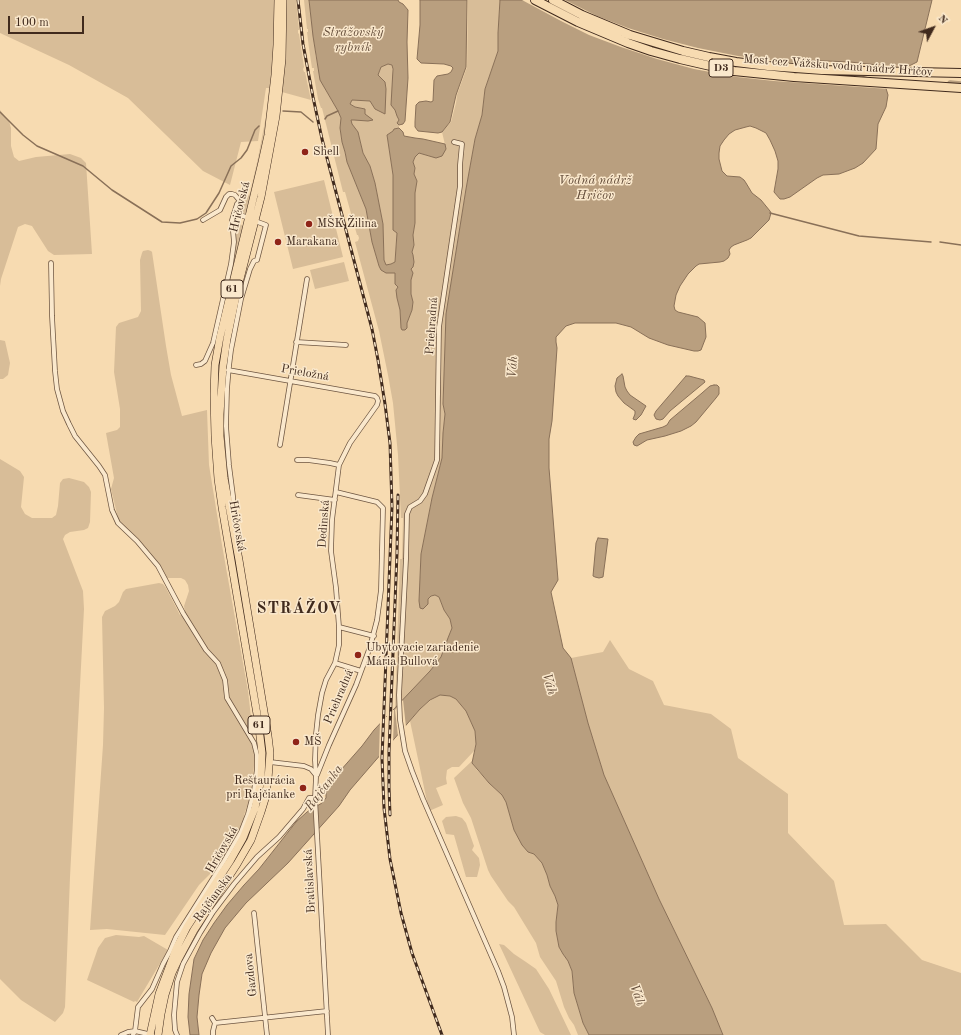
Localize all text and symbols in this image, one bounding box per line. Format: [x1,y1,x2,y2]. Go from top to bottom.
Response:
scale bar [10,8,86,34]
north arrow [913,8,953,48]
text: N [936,13,949,27]
text: 100 m [15,17,49,29]
water label: Strážovský rybník [323,25,383,56]
street label: Most cez Vážsku vodnú nádrž Hričov [743,52,933,80]
road number: D3 [709,59,733,77]
place label: Shell [313,145,339,159]
marker: Shell [300,147,310,157]
water label: Vodná nádrž Hričov [558,173,632,204]
street label: Hričovská [227,180,253,234]
place label: MŠK Žilina [317,217,377,231]
marker: MŠK Žilina [304,219,314,229]
place label: Marakana [286,235,337,249]
marker: Marakana [273,237,283,247]
road number: 61 [221,280,243,298]
street label: Priehradná [423,297,441,355]
water label: Váh [505,355,521,379]
street label: Prieložná [280,362,330,384]
street label: Hričovská [225,499,249,553]
street label: Dedinská [315,499,333,549]
district label: STRÁŽOV [256,599,342,619]
place label: Ubytovacie zariadenie Mária Bullová [366,641,479,669]
marker: Ubytovacie zariadenie Mária Bullová [353,650,363,660]
street label: Priehradná [321,668,357,726]
water label: Váh [539,671,559,697]
road number: 61 [248,716,270,734]
place label: MŠ [304,735,321,749]
marker: MŠ [291,737,301,747]
water label: Rajčanka [302,762,346,814]
place label: Reštaurácia pri Rajčianke [226,774,295,802]
marker: Reštaurácia pri Rajčianke [298,783,308,793]
street label: Hričovská [203,824,241,876]
street label: Bratislavská [301,849,319,913]
street label: Rajčianska [191,871,235,925]
street label: Gazdova [242,953,260,997]
water label: Váh [626,982,648,1008]

